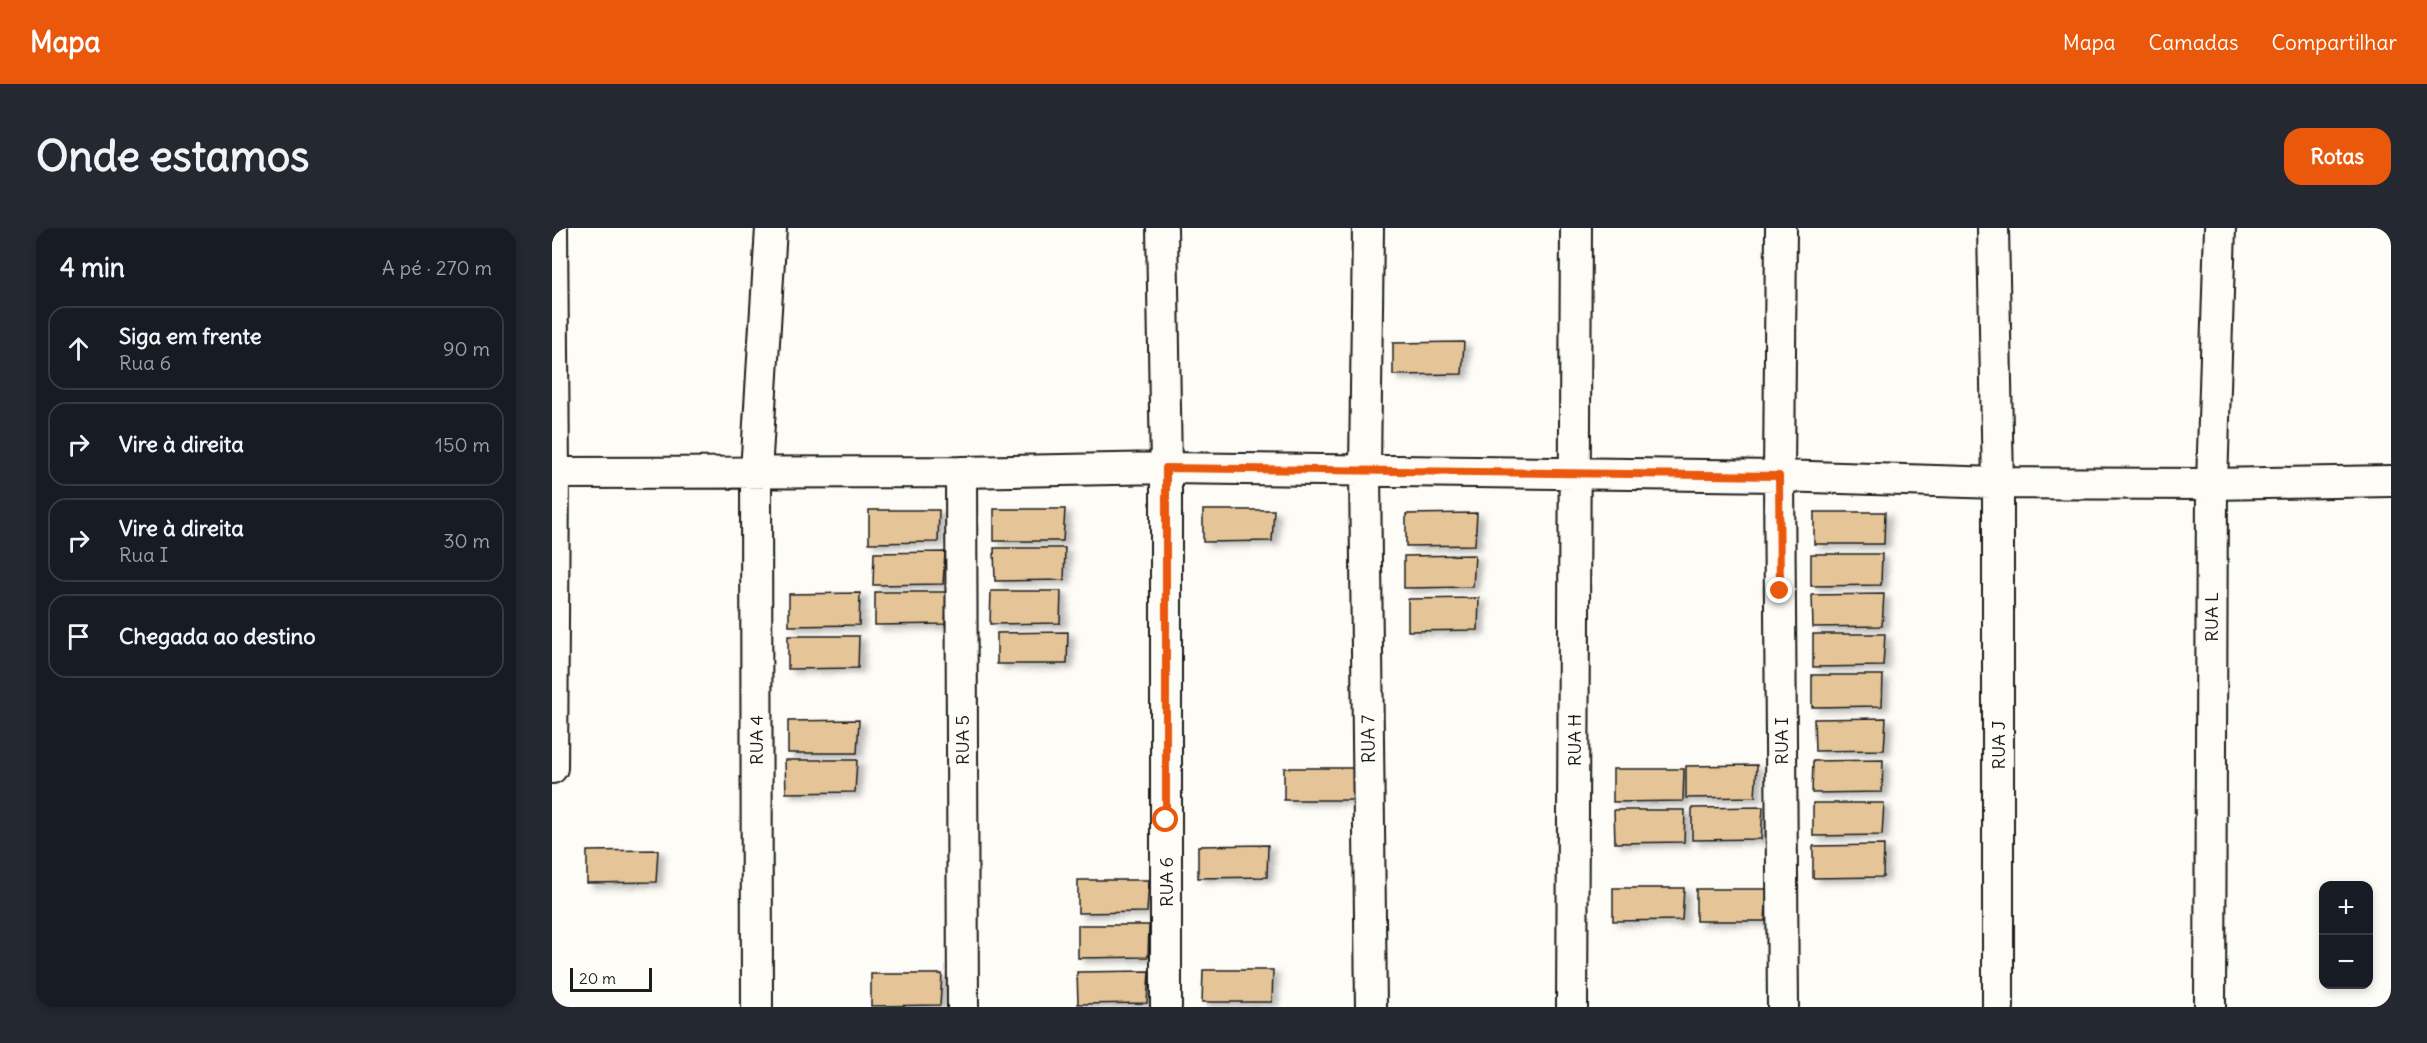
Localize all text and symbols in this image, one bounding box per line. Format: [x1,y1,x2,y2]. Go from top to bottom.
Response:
text: Mapa [30,24,100,60]
text: Mapa [2063,29,2116,56]
text: Camadas [2149,29,2238,56]
text: Compartilhar [2271,29,2397,56]
button: Rotas [2284,128,2391,185]
text: Onde estamos [36,130,309,182]
text: 4 min [60,251,125,284]
text: A pé · 270 m [382,255,492,280]
text: Siga em frente [119,322,262,350]
icon: ahead [62,332,95,365]
text: 90 m [443,336,490,361]
text: Rua 6 [119,350,171,375]
icon: right [62,428,95,461]
text: Vire à direita [119,430,244,458]
text: 150 m [435,432,490,457]
text: Vire à direita [119,514,244,542]
icon: right [62,524,95,557]
text: 30 m [443,528,490,553]
text: Rua I [119,542,168,567]
route end [1766,577,1792,603]
street label: RUA L [2200,592,2223,642]
icon: arrive [62,620,95,653]
text: Chegada ao destino [119,622,316,650]
street label: RUA 7 [1356,714,1380,763]
street label: RUA H [1563,714,1586,766]
street label: RUA 4 [745,715,768,765]
street label: RUA 5 [951,715,974,765]
street label: RUA I [1770,717,1793,765]
street label: RUA J [1987,721,2010,770]
route start [1152,806,1178,832]
street label: RUA 6 [1155,857,1178,907]
map controls [2319,881,2373,989]
button: + [2319,881,2373,935]
button: − [2319,935,2373,989]
scale bar [570,965,652,992]
text: 20 m [579,968,616,988]

